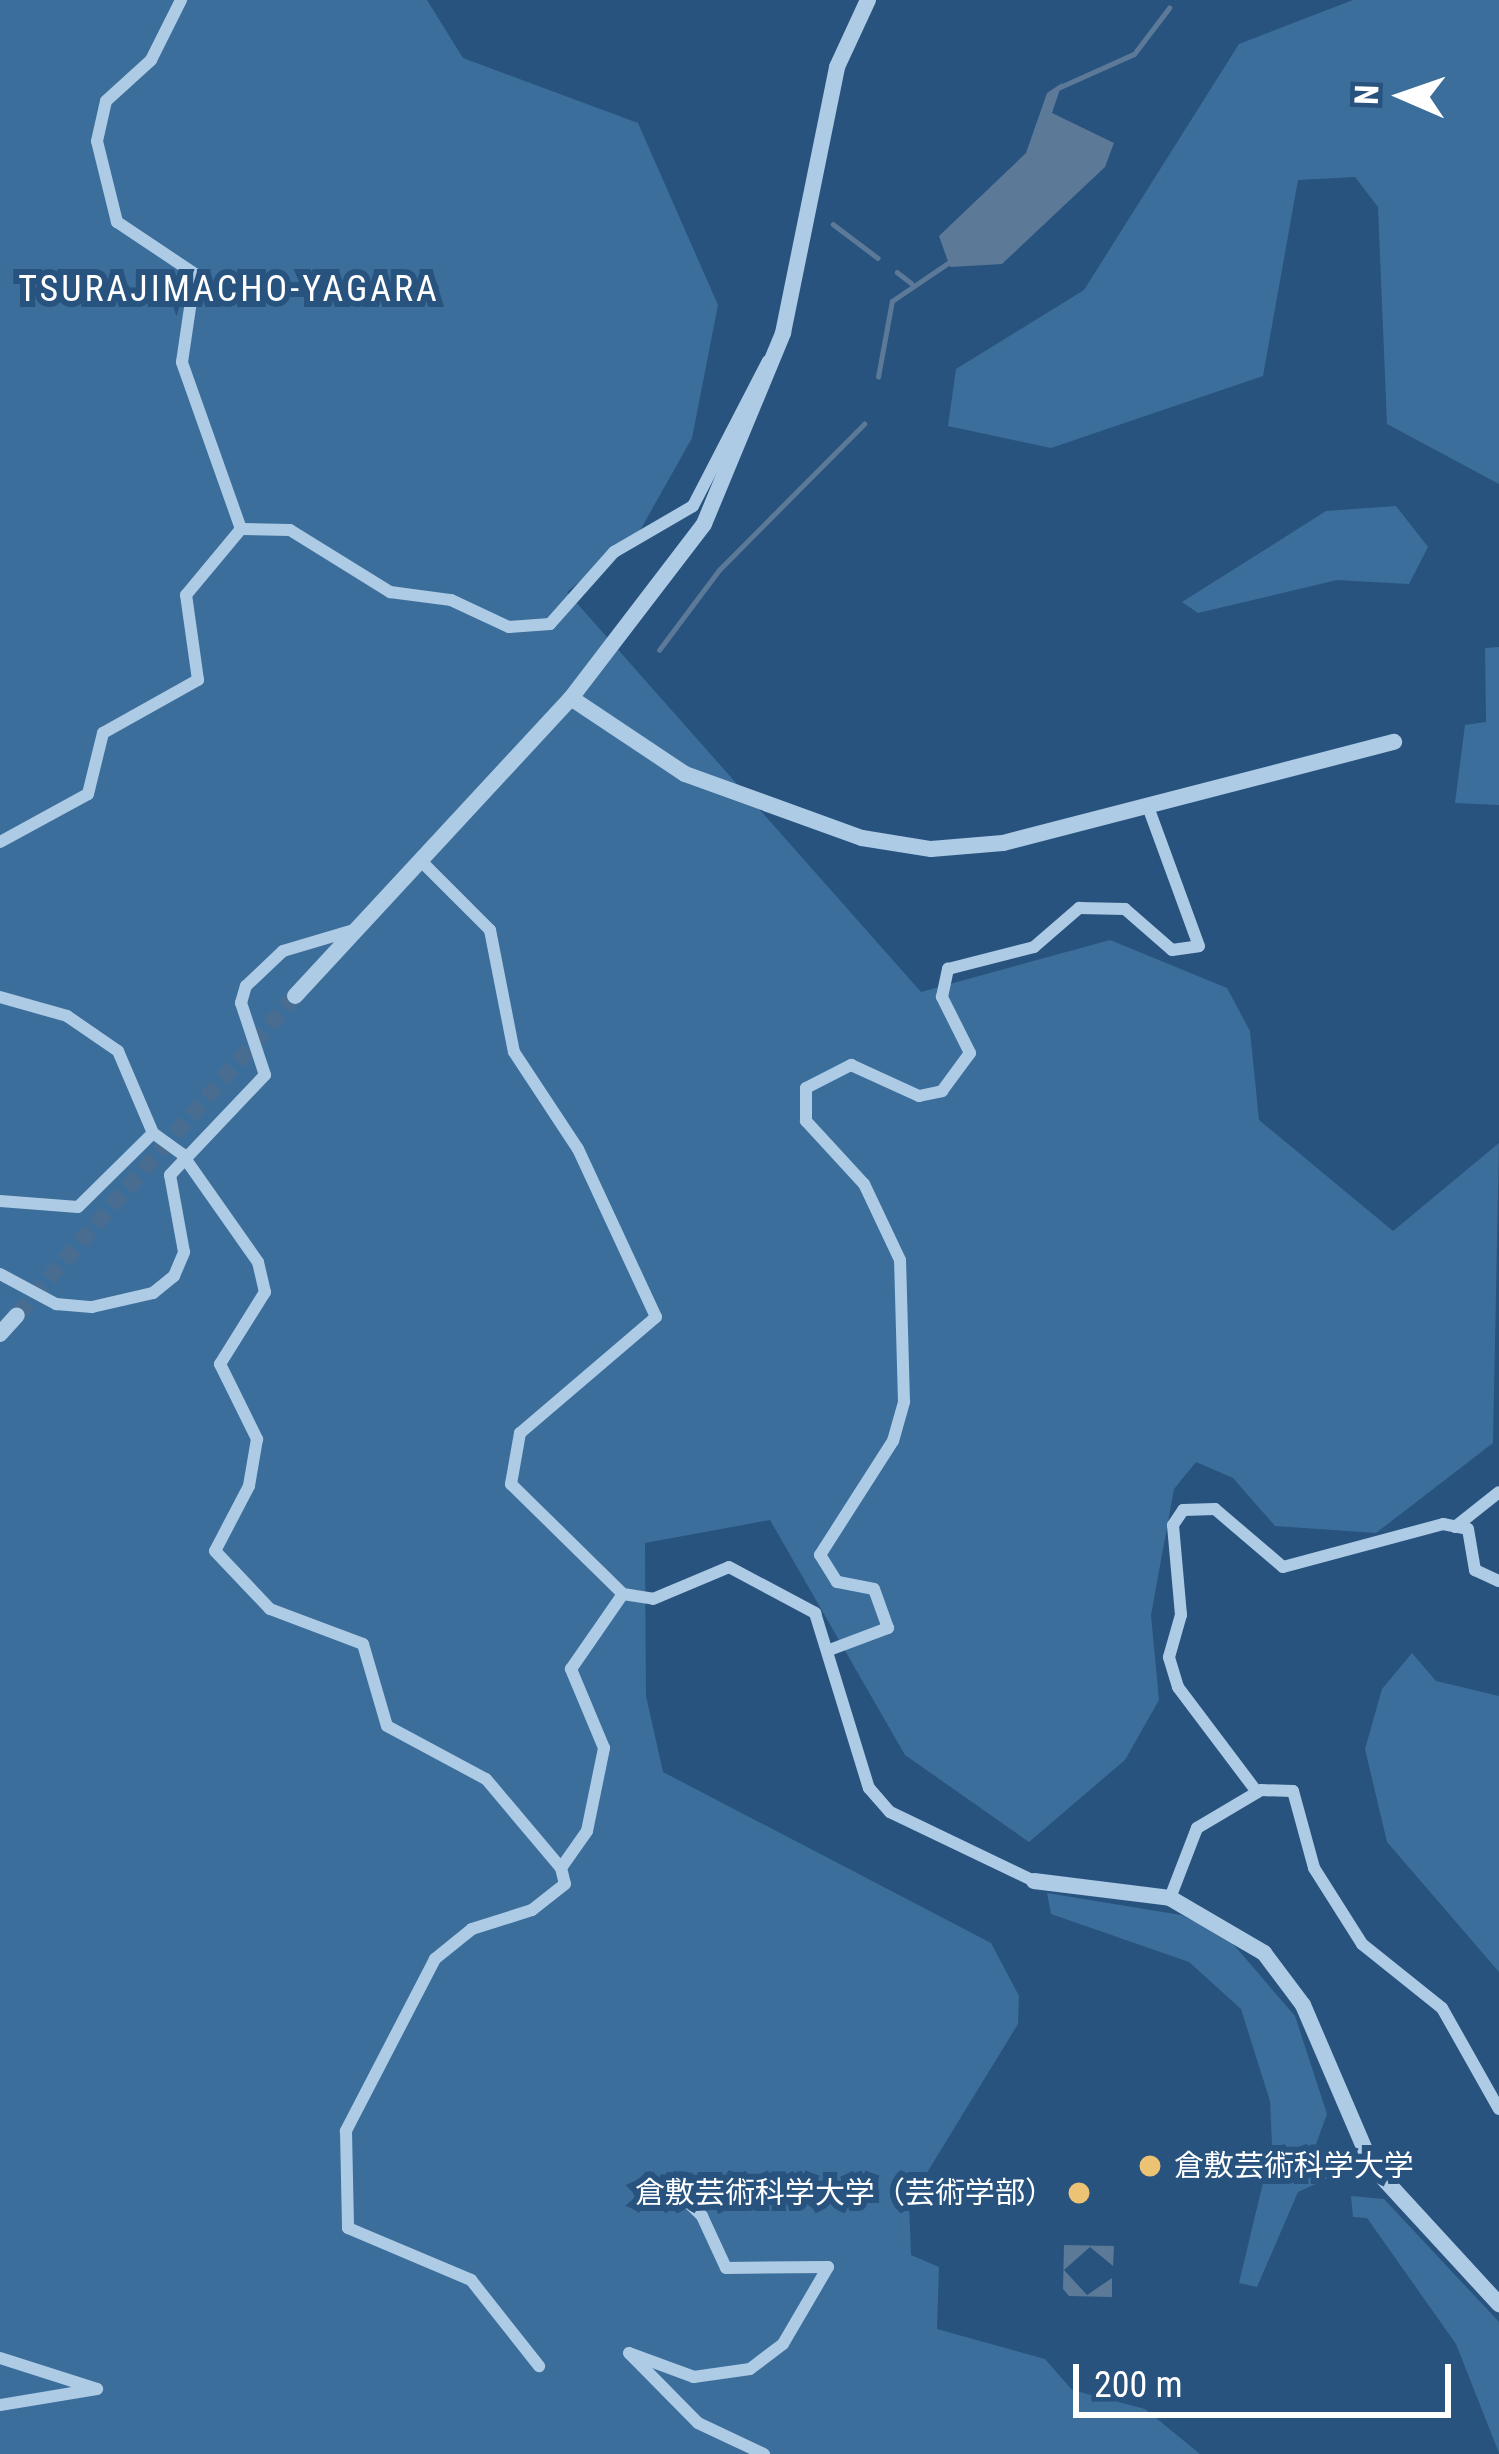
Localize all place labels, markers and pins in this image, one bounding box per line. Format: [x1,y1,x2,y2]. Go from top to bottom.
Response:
place label: 倉敷芸術科学大学 [1174,2148,1414,2184]
marker: 倉敷芸術科学大学 [1137,2153,1163,2179]
place label: 倉敷芸術科学大学（芸術学部） [635,2175,1055,2211]
marker: 倉敷芸術科学大学（芸術学部） [1066,2180,1092,2206]

